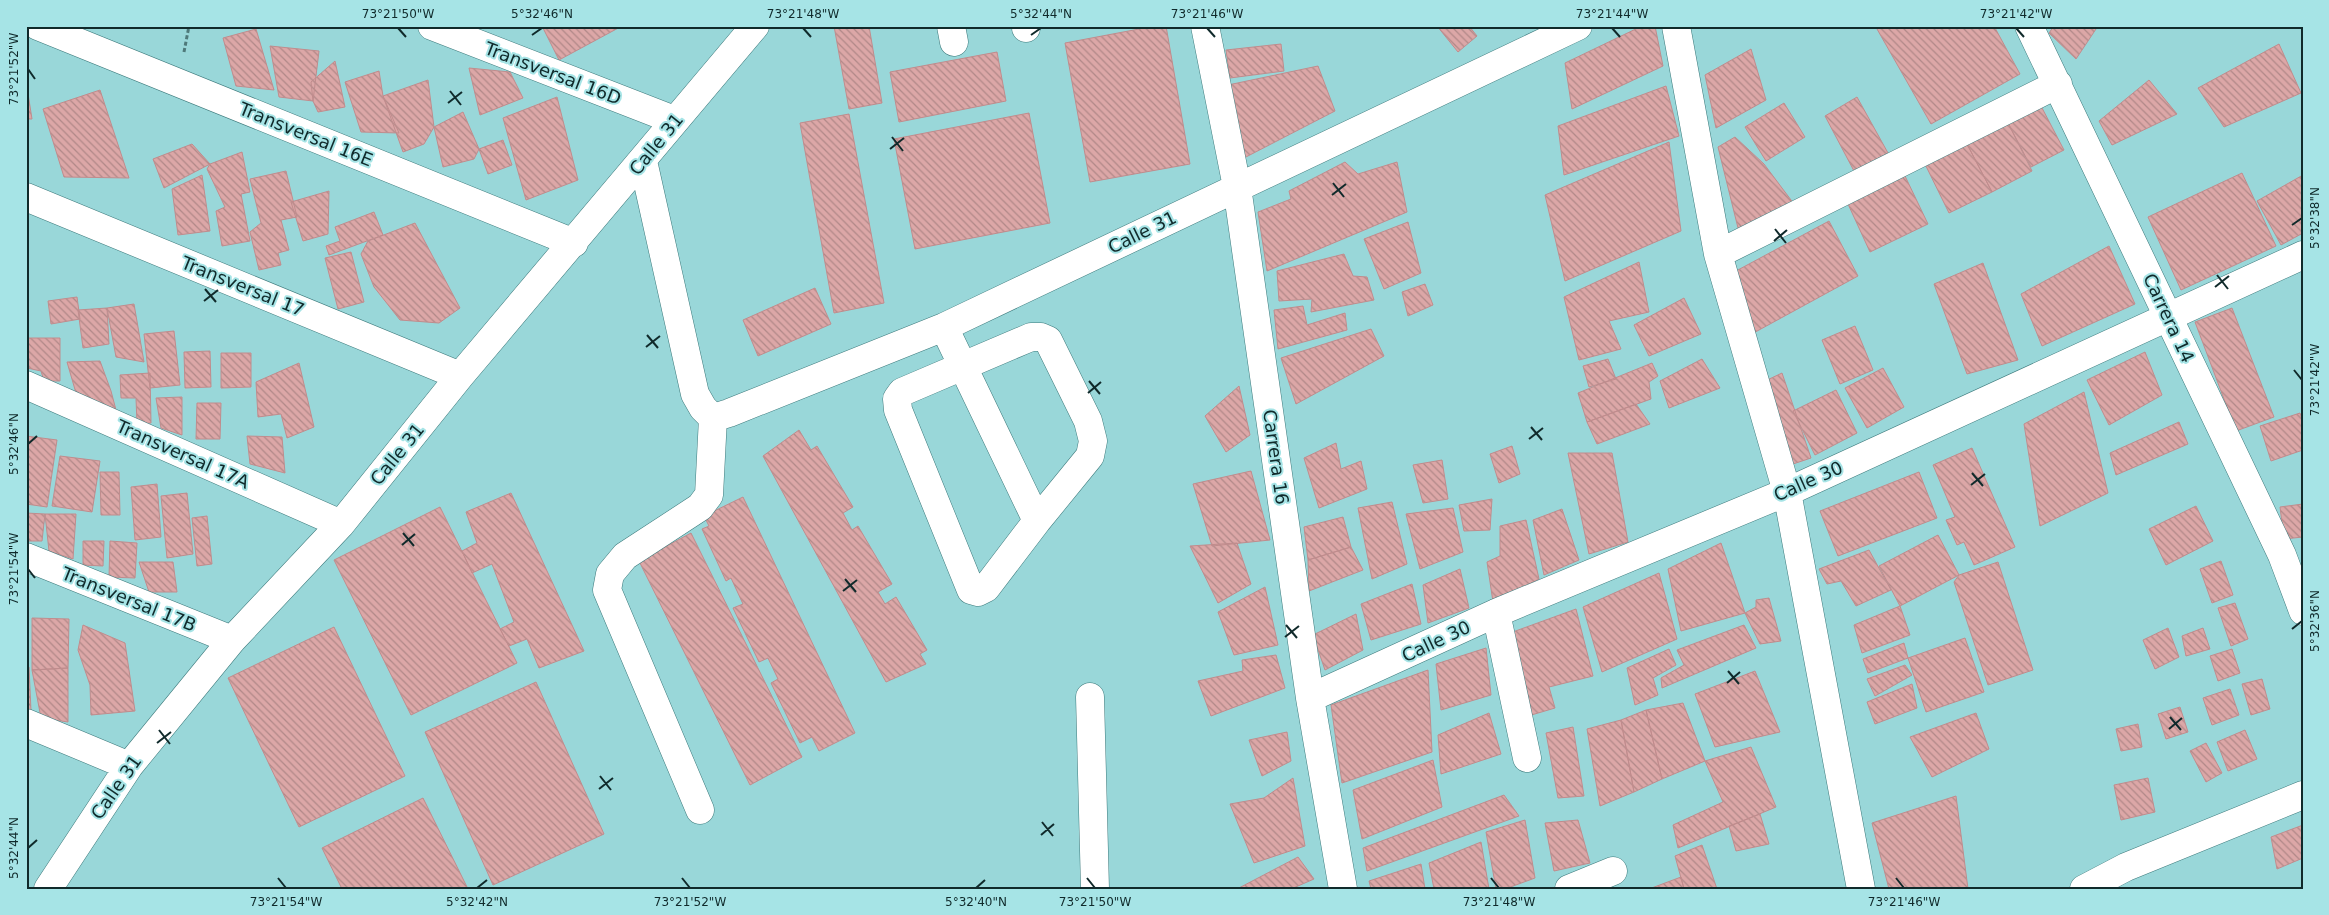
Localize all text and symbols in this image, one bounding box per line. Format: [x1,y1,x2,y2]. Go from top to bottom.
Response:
text: 73°21'50"W [362,7,434,21]
text: 5°32'46"N [511,7,573,21]
text: 73°21'48"W [767,7,839,21]
text: 5°32'44"N [1010,7,1072,21]
text: 73°21'46"W [1171,7,1243,21]
text: 73°21'44"W [1576,7,1648,21]
text: 73°21'42"W [1980,7,2052,21]
text: 73°21'52"W [7,33,21,105]
street label: Transversal 16D [481,37,624,109]
street label: Transversal 16E [235,97,376,170]
street label: Calle 31 [625,109,687,179]
text: 5°32'38"N [2308,187,2322,249]
street label: Calle 31 [1104,206,1180,258]
street label: Transversal 17 [178,251,308,320]
street label: Carrera 14 [2139,270,2199,366]
text: 73°21'42"W [2308,344,2322,416]
street label: Carrera 16 [1259,408,1293,506]
text: 5°32'46"N [7,413,21,475]
street label: Transversal 17A [112,415,253,493]
street label: Calle 31 [366,419,428,489]
street label: Calle 30 [1770,456,1846,506]
text: 73°21'54"W [7,533,21,605]
street label: Transversal 17B [58,562,199,636]
text: 5°32'36"N [2308,590,2322,652]
street label: Calle 30 [1398,616,1474,666]
street label: Calle 31 [86,751,146,823]
text: 5°32'44"N [7,817,21,879]
text: 73°21'54"W [250,895,322,909]
text: 5°32'42"N [446,895,508,909]
text: 73°21'52"W [654,895,726,909]
text: 5°32'40"N [945,895,1007,909]
text: 73°21'50"W [1059,895,1131,909]
text: 73°21'48"W [1463,895,1535,909]
text: 73°21'46"W [1868,895,1940,909]

